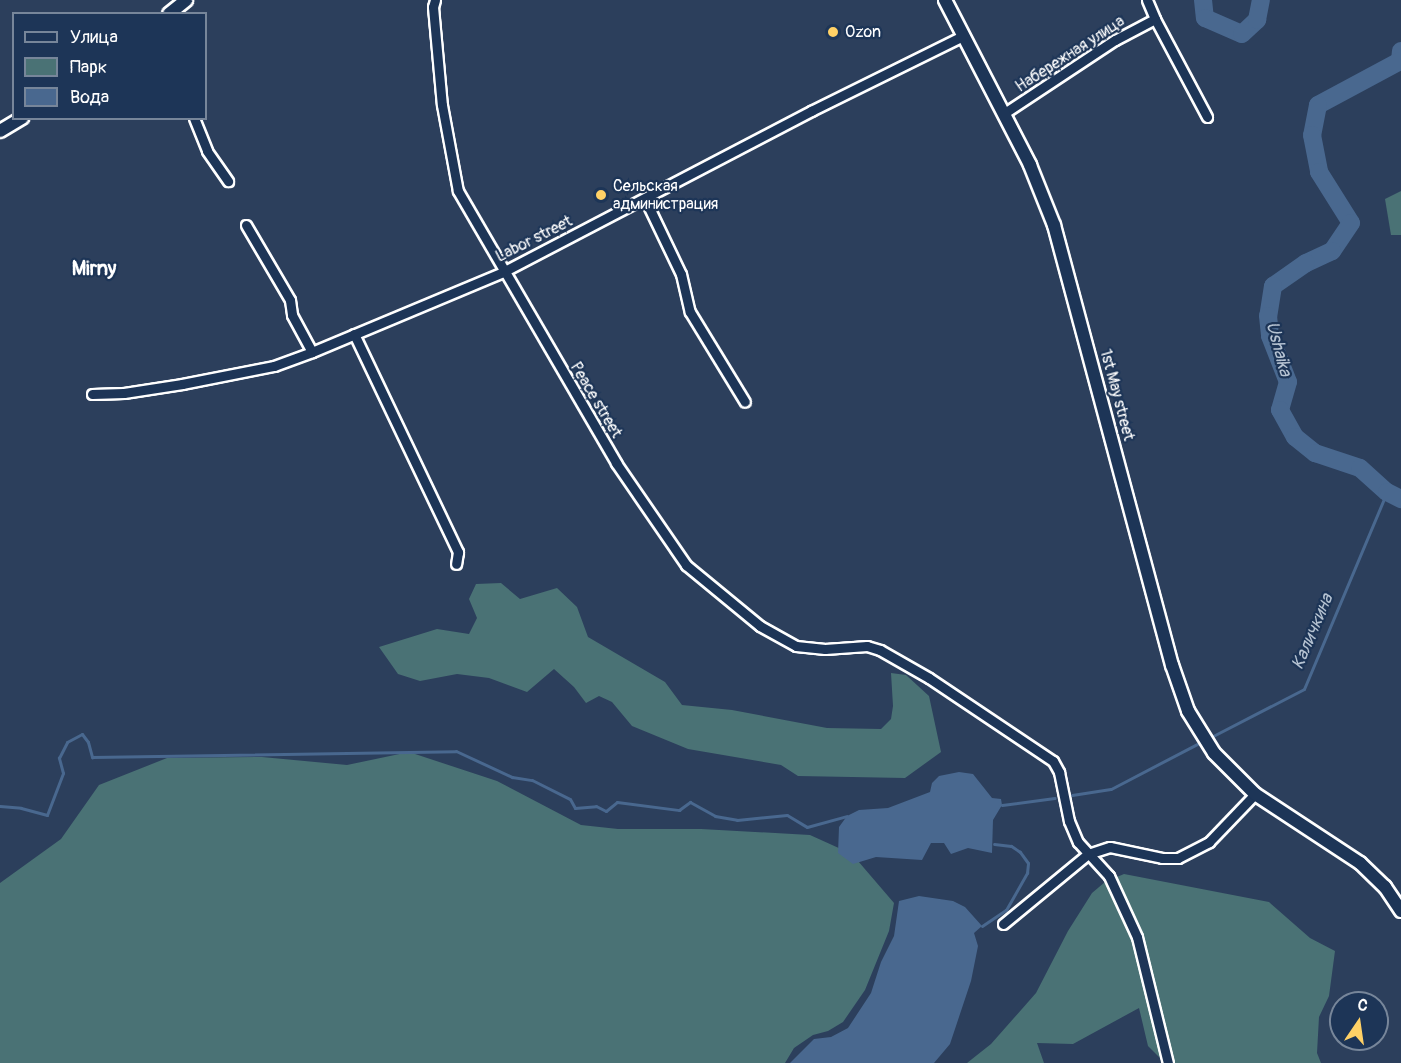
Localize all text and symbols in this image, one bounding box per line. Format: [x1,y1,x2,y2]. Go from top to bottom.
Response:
legend [12,12,207,120]
street label: Набережная улица [1012,12,1128,96]
place label: Ozon [845,22,881,42]
marker: Ozon [826,25,840,39]
text: Улица [70,26,118,49]
text: Парк [70,56,107,79]
text: Вода [70,86,109,109]
place label: Сельская администрация [613,176,718,214]
marker: Сельская администрация [594,188,608,202]
street label: Labor street [493,212,575,266]
district label: Mirny [72,256,116,280]
water label: Ushaika [1260,319,1296,379]
street label: 1st May street [1096,347,1138,443]
street label: Peace street [566,359,626,441]
water label: Каличкина [1287,591,1339,673]
north arrow [1329,991,1389,1051]
text: С [1356,995,1370,1016]

